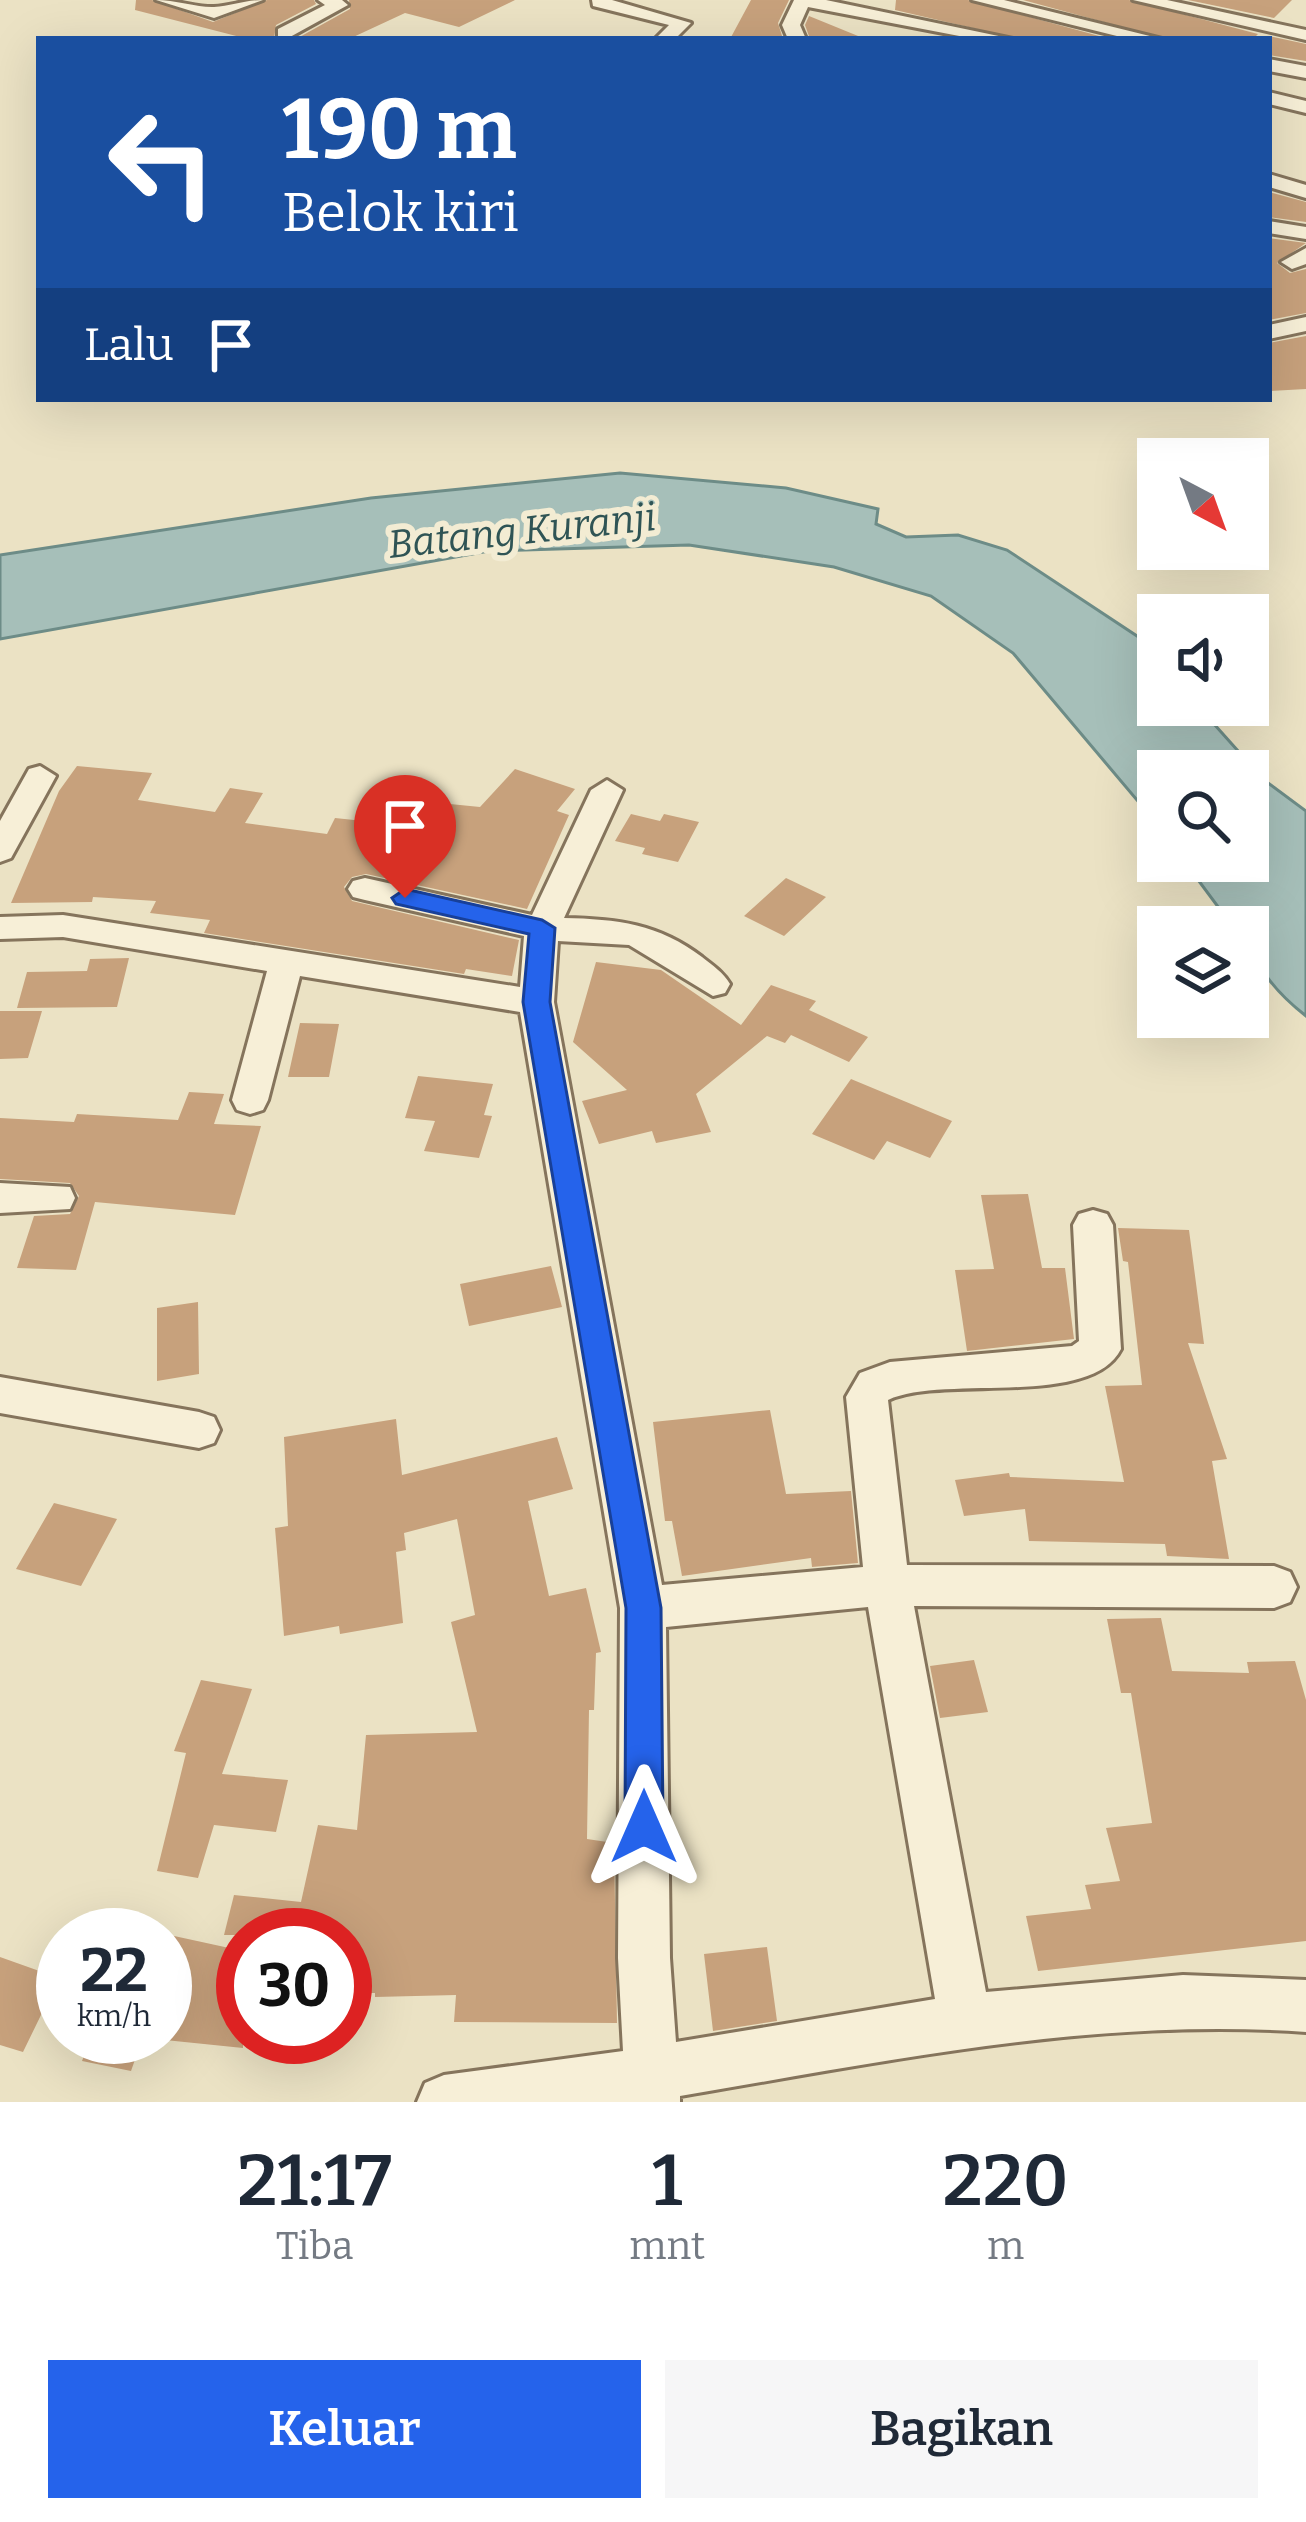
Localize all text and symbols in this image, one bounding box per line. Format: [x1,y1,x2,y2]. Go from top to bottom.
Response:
text: 190 m [282,79,517,180]
icon: left [84,84,240,240]
text: Belok kiri [282,181,519,245]
icon: arrive [198,312,264,378]
text: Lalu [84,318,174,372]
north arrow [1137,438,1269,570]
map controls [1137,438,1269,1038]
water label: Batang Kuranji [386,494,658,568]
button: sound [1137,594,1269,726]
button: search [1137,750,1269,882]
pin [354,775,456,898]
icon: arrive [372,793,438,859]
button: layers [1137,906,1269,1038]
position arrow [581,1764,707,1890]
speed limit sign: 30 [216,1908,372,2064]
text: 22 [80,1935,148,2007]
text: km/h [77,1998,151,2034]
text: 21:17 [237,2138,392,2224]
text: 1 [652,2138,682,2224]
text: 220 [943,2138,1069,2224]
text: Tiba [276,2223,353,2269]
text: mnt [629,2223,705,2269]
text: m [987,2223,1024,2269]
button: Keluar [48,2360,641,2498]
button: Bagikan [665,2360,1258,2498]

